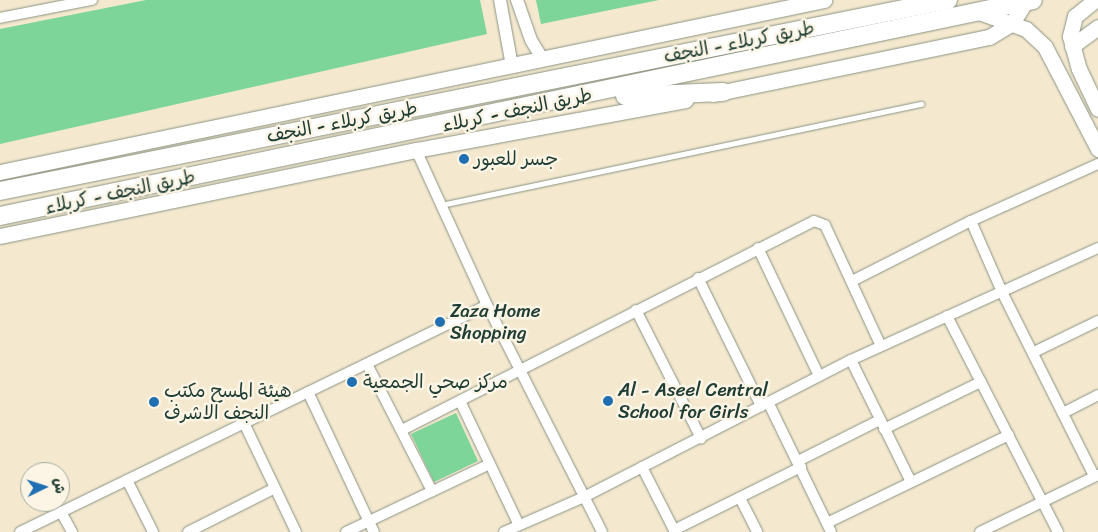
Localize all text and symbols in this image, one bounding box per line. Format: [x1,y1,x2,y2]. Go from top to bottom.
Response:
street label: طريق کربلاء - النجف [662,16,816,68]
street label: طريق النجف - کربلاء [440,83,594,137]
street label: طريق کربلاء - النجف [265,96,419,148]
place label: جسر للعبور [474,148,558,170]
marker: جسر للعبور [458,153,470,165]
street label: طريق النجف - کربلاء [43,165,197,219]
place label: Zaza Home Shopping [450,300,541,344]
marker: Zaza Home Shopping [434,316,446,328]
place label: مركز صحي الجمعية [363,371,508,393]
marker: مركز صحي الجمعية [345,375,359,389]
place label: Al - Aseel Central School for Girls [618,379,769,423]
place label: هيئة المسح مكتب النجف الاشرف [164,380,292,424]
marker: Al - Aseel Central School for Girls [602,395,614,407]
marker: هيئة المسح مكتب النجف الاشرف [148,396,160,408]
north arrow [20,462,70,512]
text: ش [46,477,72,495]

